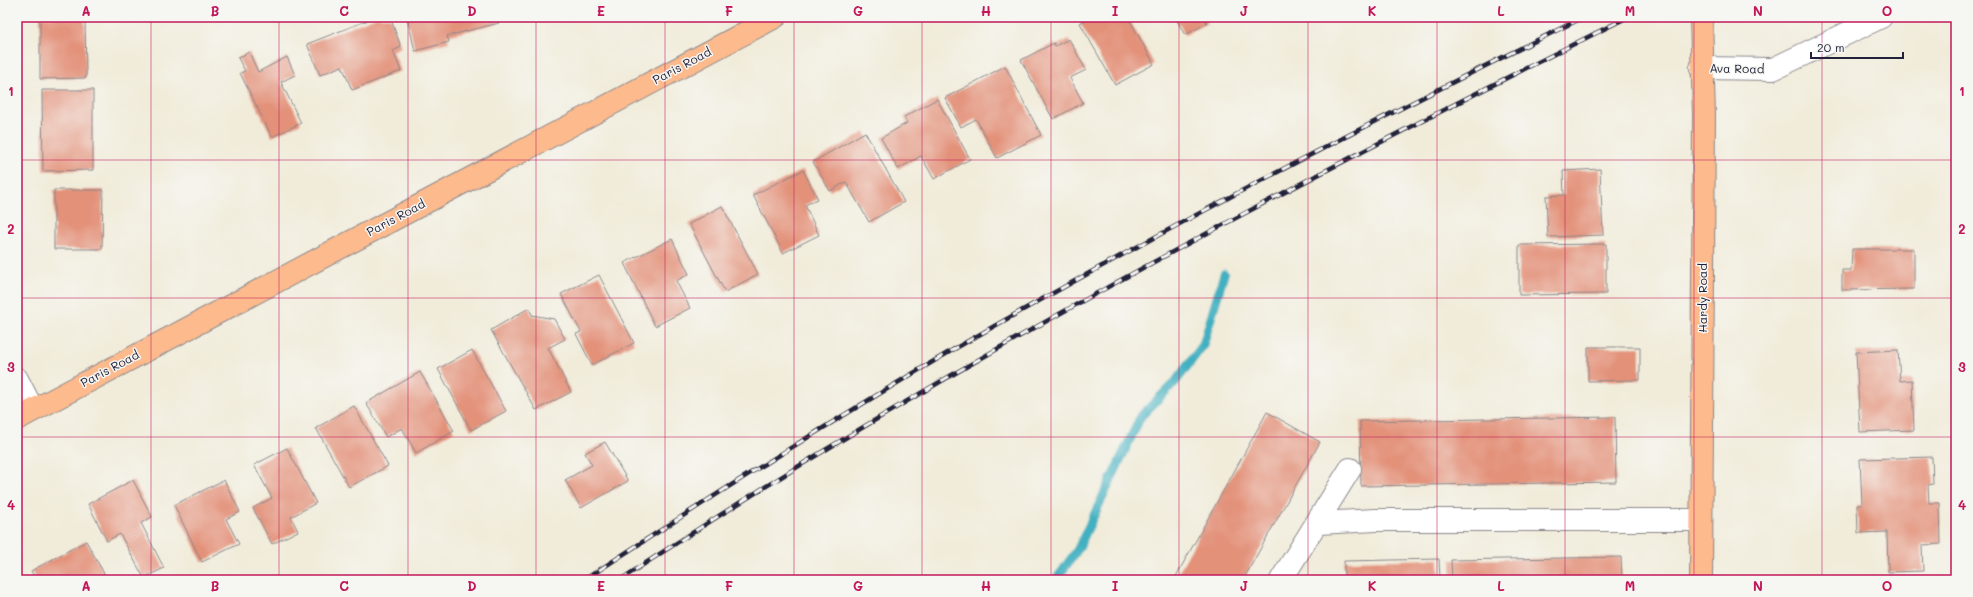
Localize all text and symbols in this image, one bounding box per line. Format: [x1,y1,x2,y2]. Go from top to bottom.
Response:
text: A [81,2,91,19]
text: B [211,2,220,19]
text: C [339,2,349,19]
text: D [467,2,477,19]
text: E [597,2,605,19]
text: F [725,2,733,19]
text: G [853,2,863,19]
text: H [981,2,991,19]
text: I [1112,2,1119,19]
text: J [1240,2,1248,19]
text: K [1368,2,1377,19]
text: L [1497,2,1505,19]
text: M [1625,2,1635,19]
text: N [1753,2,1763,19]
text: O [1882,2,1892,19]
scale bar [1811,34,1903,60]
text: 20 m [1817,39,1845,55]
street label: Paris Road [649,43,714,87]
street label: Ava Road [1710,60,1765,76]
text: 1 [8,82,14,99]
text: 1 [1959,82,1965,99]
street label: Paris Road [363,195,428,239]
text: 2 [7,220,15,237]
text: 2 [1958,220,1966,237]
street label: Hardy Road [1694,263,1710,333]
street label: Paris Road [77,346,142,390]
text: 3 [7,358,15,375]
text: 3 [1958,358,1966,375]
text: 4 [7,496,15,513]
text: 4 [1958,496,1966,513]
text: A [81,577,91,594]
text: B [211,577,220,594]
text: C [339,577,349,594]
text: D [467,577,477,594]
text: E [597,577,605,594]
text: F [725,577,733,594]
text: G [853,577,863,594]
text: H [981,577,991,594]
text: I [1112,577,1119,594]
text: J [1240,577,1248,594]
text: K [1368,577,1377,594]
text: L [1497,577,1505,594]
text: M [1625,577,1635,594]
text: N [1753,577,1763,594]
text: O [1882,577,1892,594]

